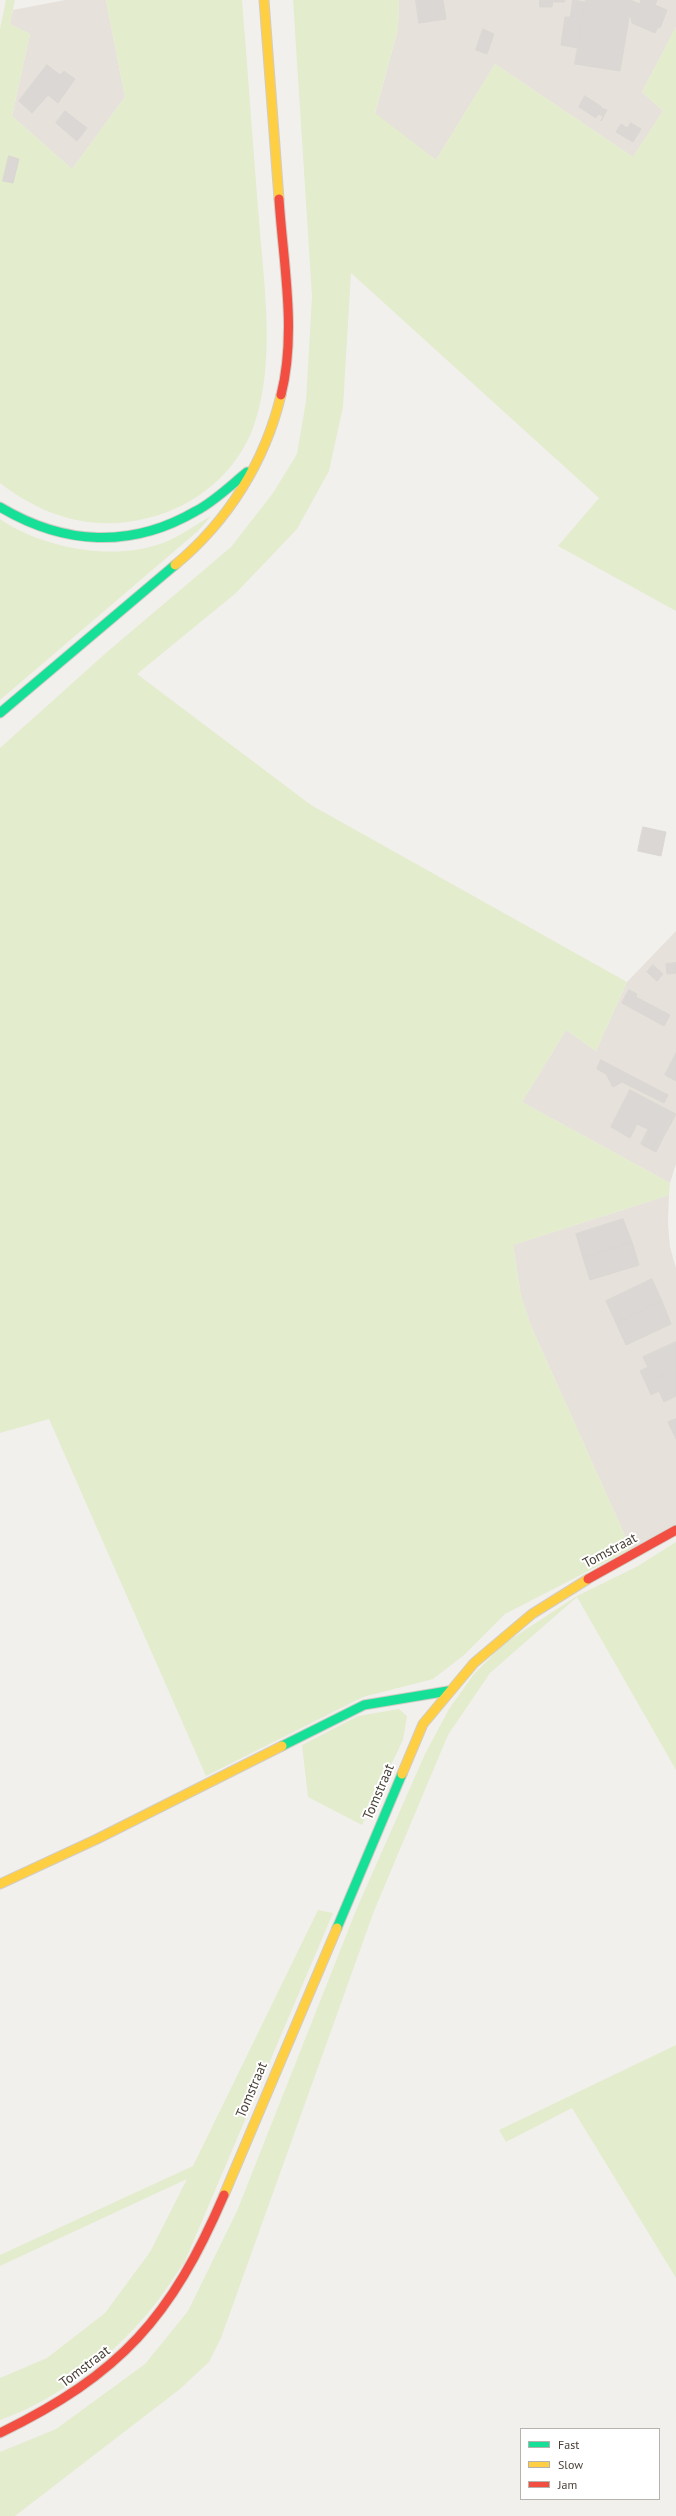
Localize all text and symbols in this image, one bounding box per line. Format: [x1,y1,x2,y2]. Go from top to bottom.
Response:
street label: Tomstraat [580,1530,640,1572]
street label: Tomstraat [360,1762,398,1822]
street label: Tomstraat [233,2060,271,2120]
street label: Tomstraat [56,2343,114,2391]
legend [520,2428,660,2500]
text: Fast [558,2437,579,2452]
text: Slow [558,2457,583,2472]
text: Jam [558,2477,577,2492]

